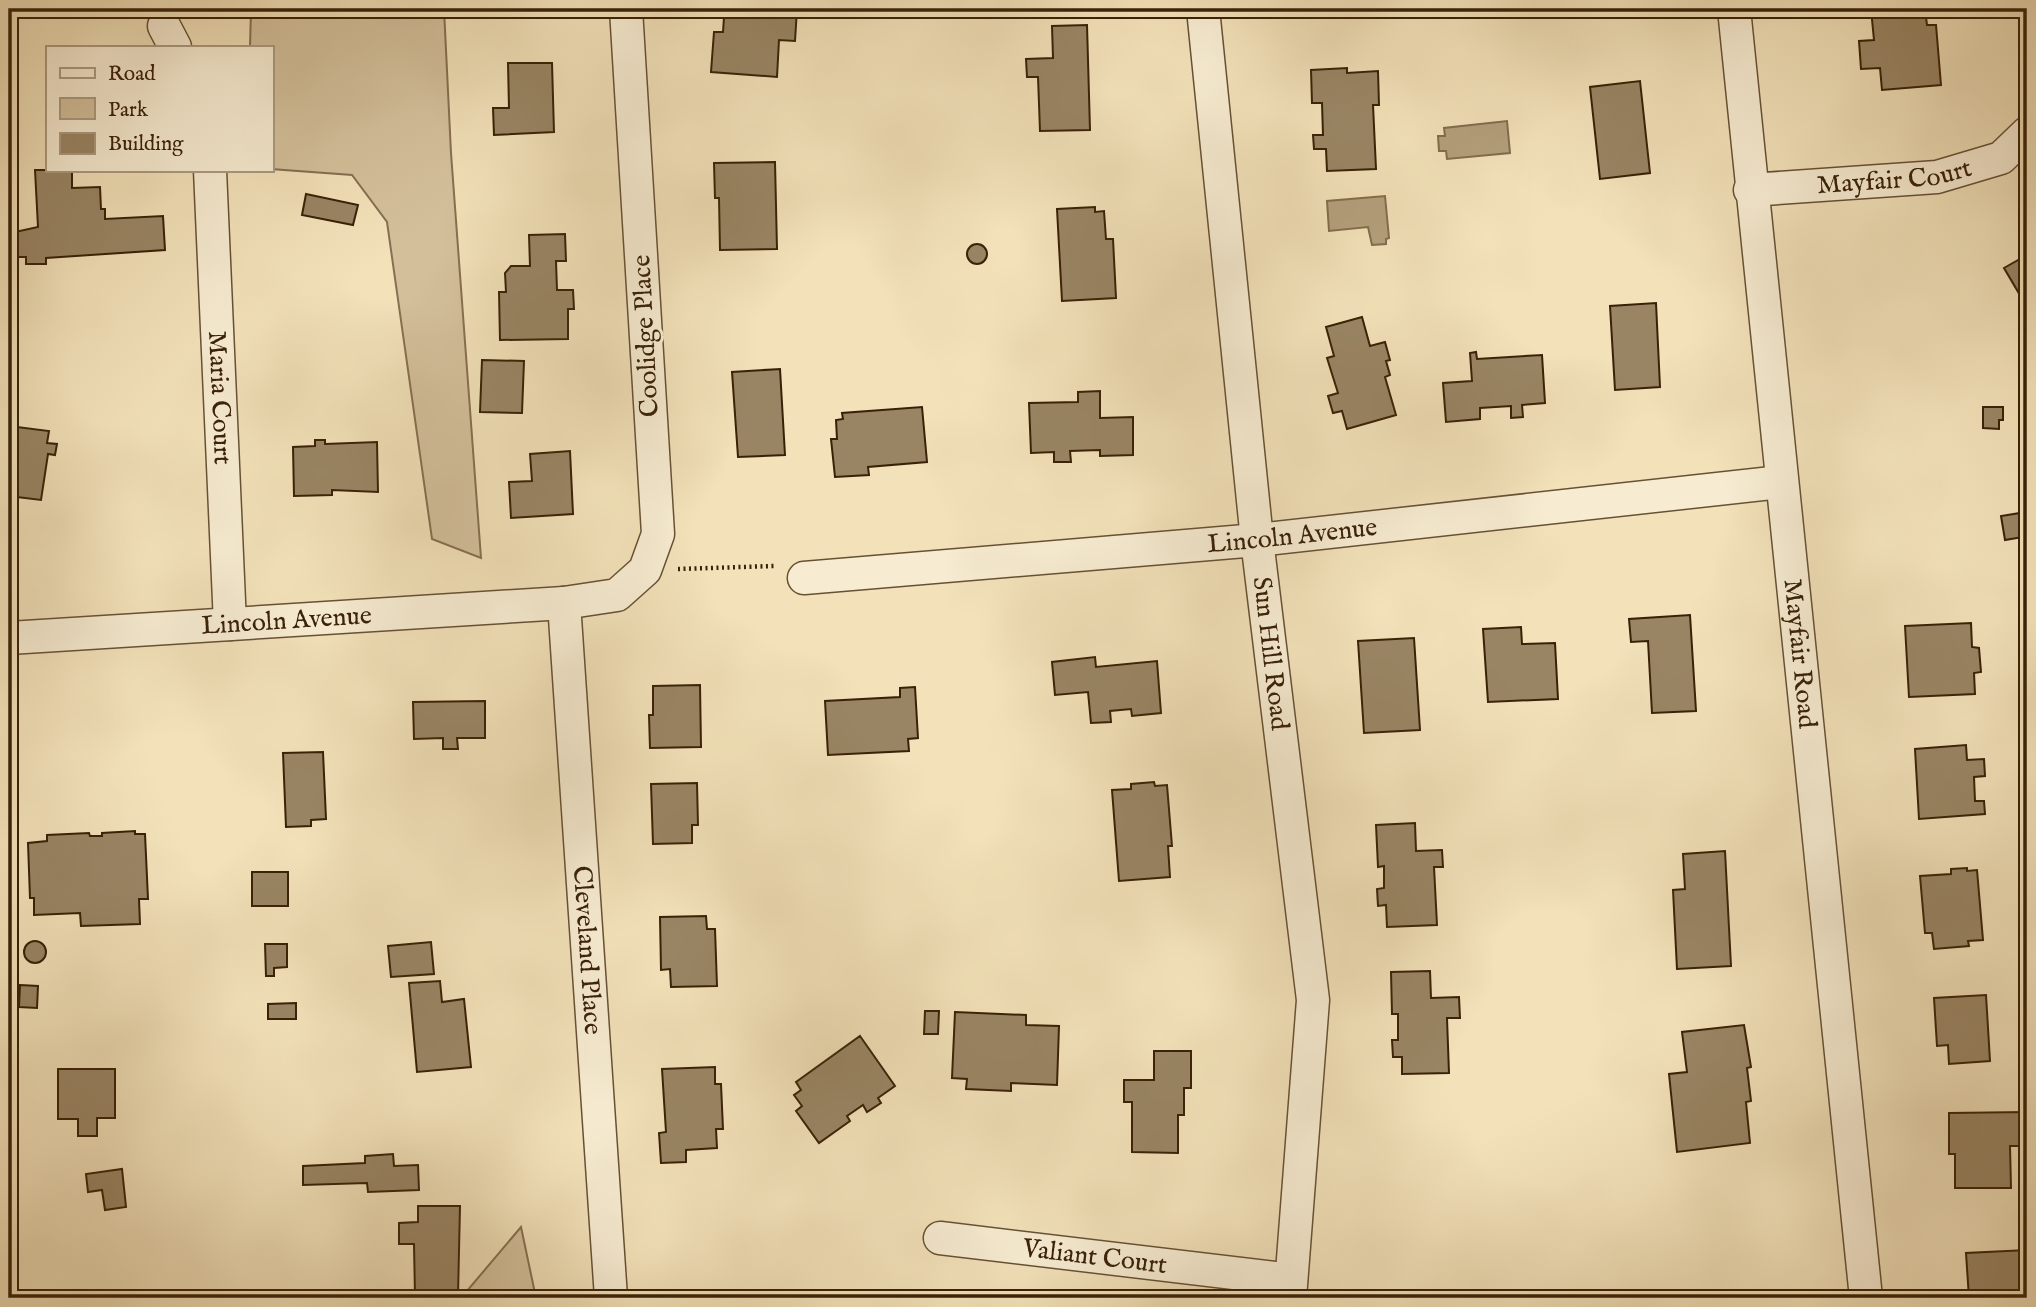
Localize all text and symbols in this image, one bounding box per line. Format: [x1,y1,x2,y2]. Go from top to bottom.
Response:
legend [46,46,273,172]
text: Road [108,61,156,88]
text: Park [108,97,149,124]
text: Building [108,131,184,158]
street label: Mayfair Court [1816,151,1976,202]
street label: Coolidge Place [625,254,667,418]
street label: Maria Court [201,330,239,465]
street label: Lincoln Avenue [1206,510,1379,561]
street label: Sun Hill Road [1245,575,1297,732]
street label: Mayfair Road [1776,577,1824,730]
street label: Lincoln Avenue [200,599,373,642]
street label: Cleveland Place [565,865,610,1036]
street label: Valiant Court [1020,1231,1169,1282]

